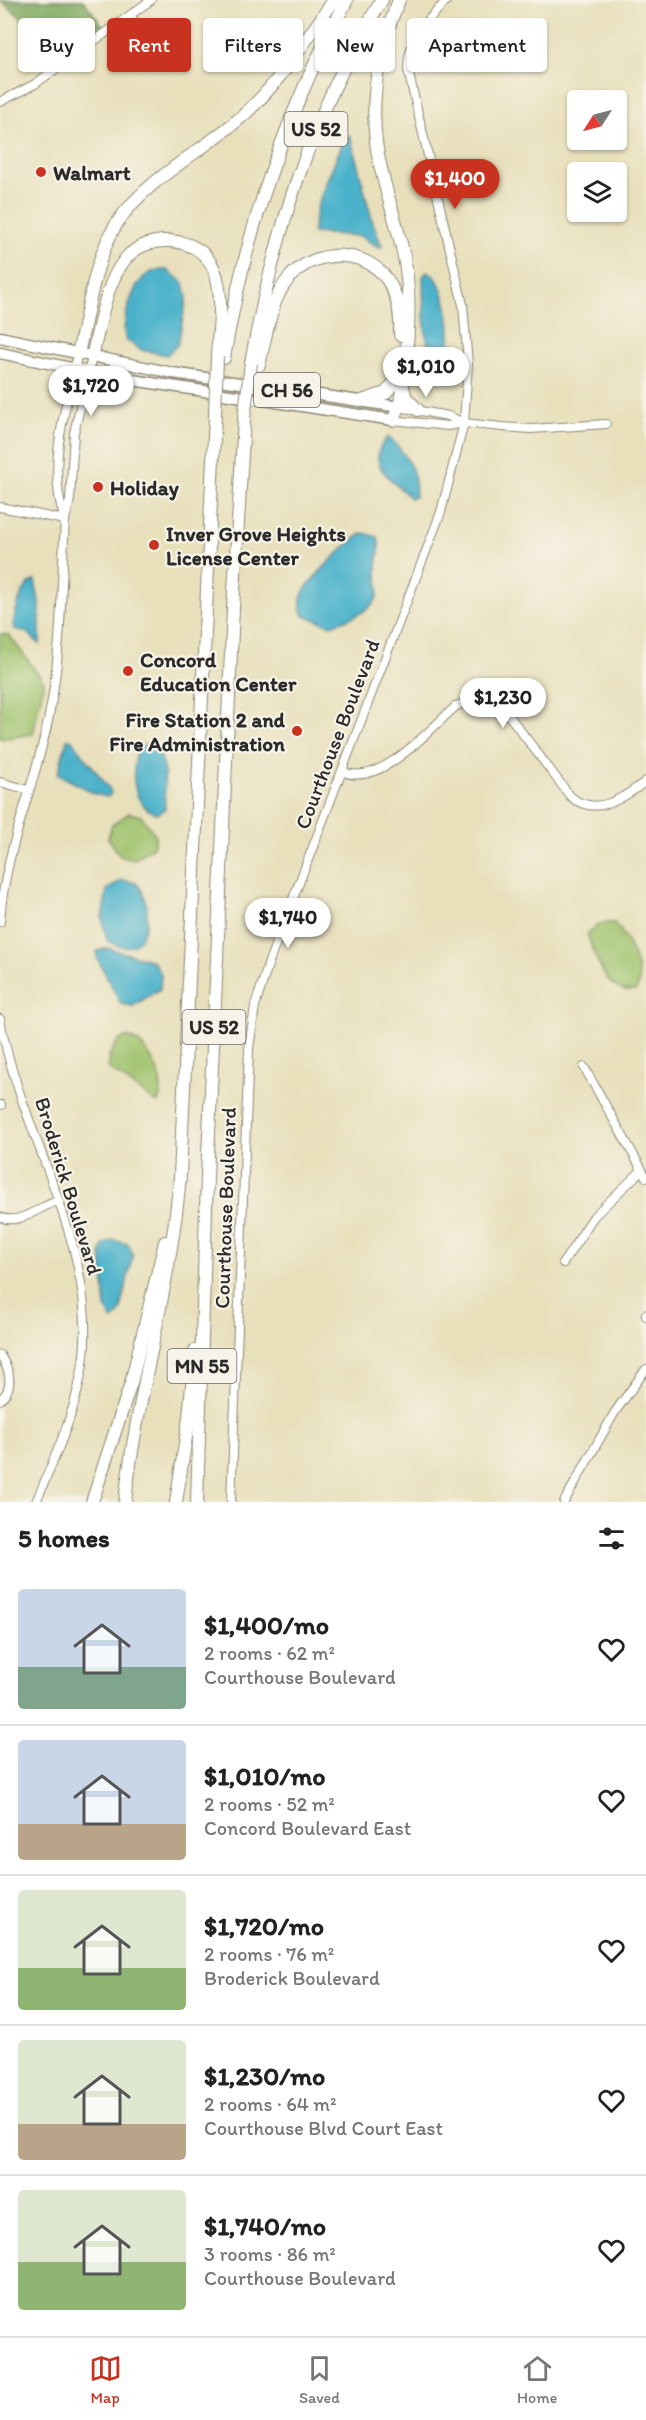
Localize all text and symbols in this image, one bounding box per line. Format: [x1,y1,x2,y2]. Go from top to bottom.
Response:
chip: Buy [18,18,95,72]
chip: Rent [107,18,191,72]
chip: Filters [203,18,303,72]
chip: New [315,18,395,72]
chip: Apartment [407,18,547,72]
north arrow [567,90,627,150]
map controls [567,90,627,222]
road number: US 52 [284,112,348,146]
pin: $1,400 [406,159,504,210]
place label: Walmart [53,160,131,185]
button: layers [567,162,627,222]
marker: Walmart [34,165,48,179]
text: $1,400 [425,166,485,190]
pin: $1,010 [377,347,475,398]
text: $1,010 [397,354,455,378]
pin: $1,720 [42,366,140,417]
text: $1,720 [63,373,119,397]
road number: CH 56 [254,373,320,407]
place label: Holiday [110,475,180,501]
marker: Holiday [91,480,105,494]
place label: Inver Grove Heights License Center [166,521,346,570]
marker: Inver Grove Heights License Center [147,538,161,552]
street label: Courthouse Boulevard [289,636,385,832]
place label: Concord Education Center [140,647,297,696]
marker: Concord Education Center [121,664,135,678]
pin: $1,230 [454,678,552,729]
text: $1,230 [474,685,532,709]
place label: Fire Station 2 and Fire Administration [109,707,286,756]
marker: Fire Station 2 and Fire Administration [290,724,304,738]
pin: $1,740 [239,898,337,949]
text: $1,740 [259,905,317,929]
road number: US 52 [182,1010,246,1044]
street label: Broderick Boulevard [30,1094,108,1278]
street label: Courthouse Boulevard [209,1107,241,1309]
road number: MN 55 [168,1349,236,1383]
text: 5 homes [18,1522,110,1554]
icon: filters [595,1522,628,1555]
text: $1,400/mo [204,1609,329,1641]
icon: home [66,1613,138,1685]
icon: heart [595,1633,628,1666]
text: 2 rooms · 62 m² [204,1641,335,1665]
text: Courthouse Boulevard [204,1665,396,1689]
text: $1,010/mo [204,1760,326,1792]
icon: home [66,1764,138,1836]
icon: heart [595,1784,628,1817]
text: 2 rooms · 52 m² [204,1792,335,1816]
text: Concord Boulevard East [204,1816,411,1840]
text: $1,720/mo [204,1910,324,1942]
icon: home [66,1914,138,1986]
icon: heart [595,1934,628,1967]
text: 2 rooms · 76 m² [204,1942,334,1966]
text: Broderick Boulevard [204,1966,380,1990]
text: $1,230/mo [204,2060,325,2092]
icon: home [66,2064,138,2136]
icon: heart [595,2084,628,2117]
text: 2 rooms · 64 m² [204,2092,336,2116]
text: Courthouse Blvd Court East [204,2116,443,2140]
text: $1,740/mo [204,2210,326,2242]
icon: home [66,2214,138,2286]
icon: heart [595,2234,628,2267]
text: 3 rooms · 86 m² [204,2242,336,2266]
text: Courthouse Boulevard [204,2266,396,2290]
tab: Map [89,2352,122,2407]
tab: Saved [299,2352,340,2407]
tab: Home [517,2352,557,2407]

